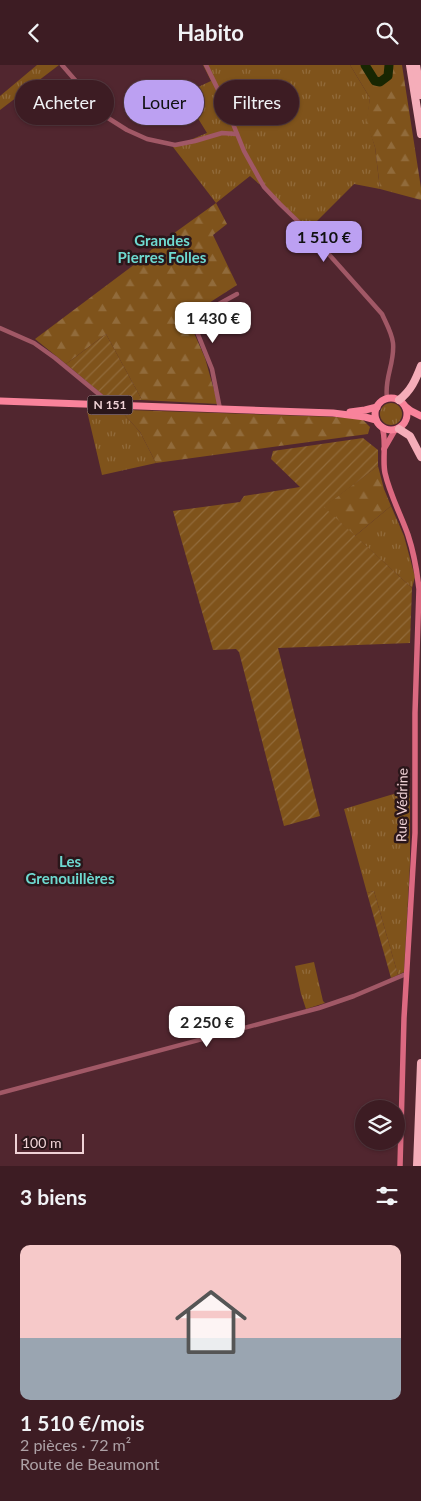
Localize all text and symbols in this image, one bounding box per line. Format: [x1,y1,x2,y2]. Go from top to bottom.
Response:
icon: back [20,19,48,47]
text: Habito [177,19,244,46]
icon: search [373,19,401,47]
chip: Acheter [15,80,114,125]
chip: Louer [124,80,204,125]
chip: Filtres [214,80,299,125]
pin: 1 510 € [278,221,370,263]
text: 1 510 € [297,227,351,246]
district label: Grandes Pierres Folles [118,231,207,266]
pin: 1 430 € [167,301,259,344]
text: 1 430 € [186,308,240,327]
road number: N 151 [88,395,132,415]
street label: Rue Védrine [392,768,411,842]
district label: Les Grenouillères [26,852,115,887]
pin: 2 250 € [161,1005,253,1048]
text: 2 250 € [180,1012,234,1031]
map controls [355,1100,405,1150]
button: layers [355,1100,405,1150]
scale bar [15,1131,84,1154]
text: 100 m [22,1134,61,1151]
icon: filters [373,1182,401,1210]
text: 3 biens [20,1184,87,1209]
icon: home [166,1277,256,1367]
text: 1 510 €/mois [20,1410,145,1435]
text: 2 pièces · 72 m² [20,1435,131,1454]
text: Route de Beaumont [20,1454,160,1473]

